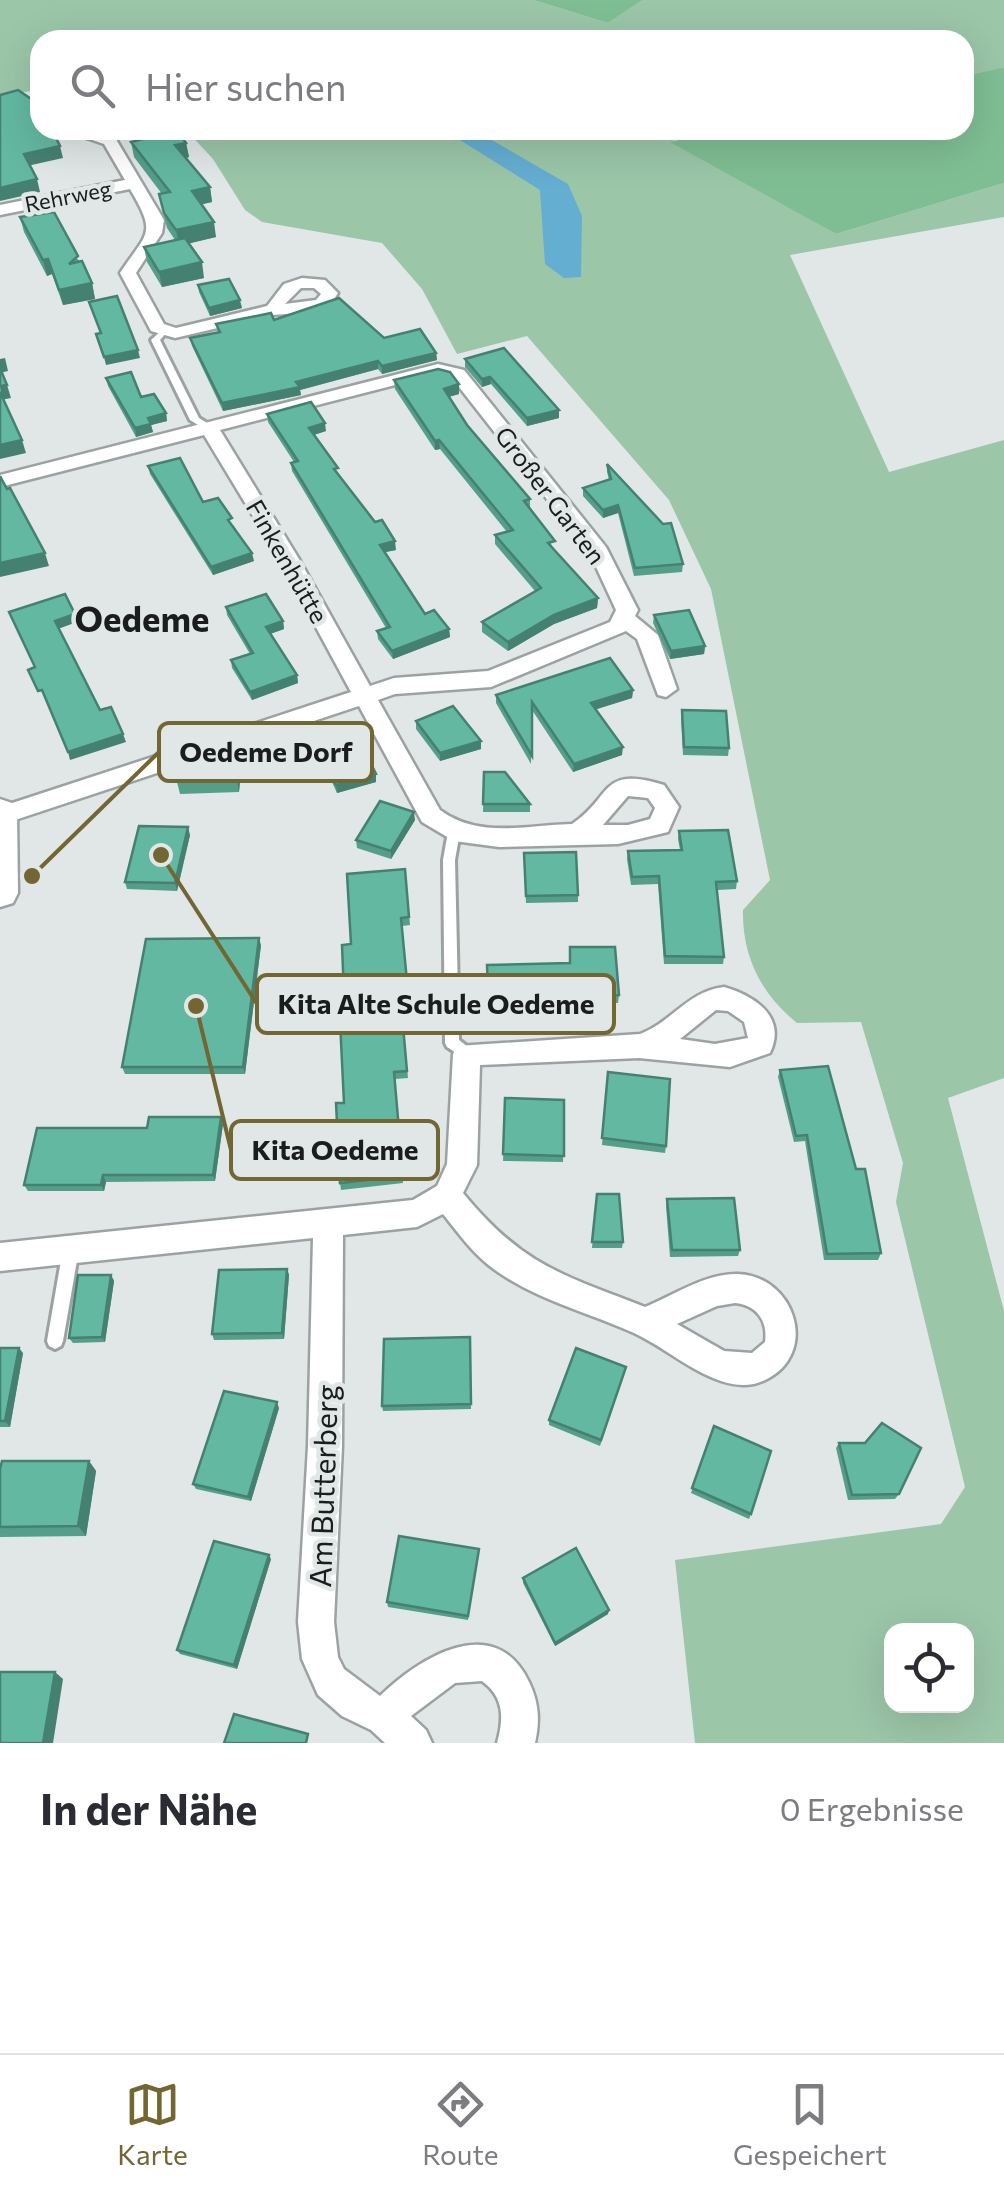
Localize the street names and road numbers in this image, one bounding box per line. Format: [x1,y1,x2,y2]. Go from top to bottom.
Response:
street label: Rehrweg [22,174,114,218]
street label: Großer Garten [489,420,613,570]
street label: Finkenhütte [241,494,335,628]
street label: Am Butterberg [300,1384,344,1588]

